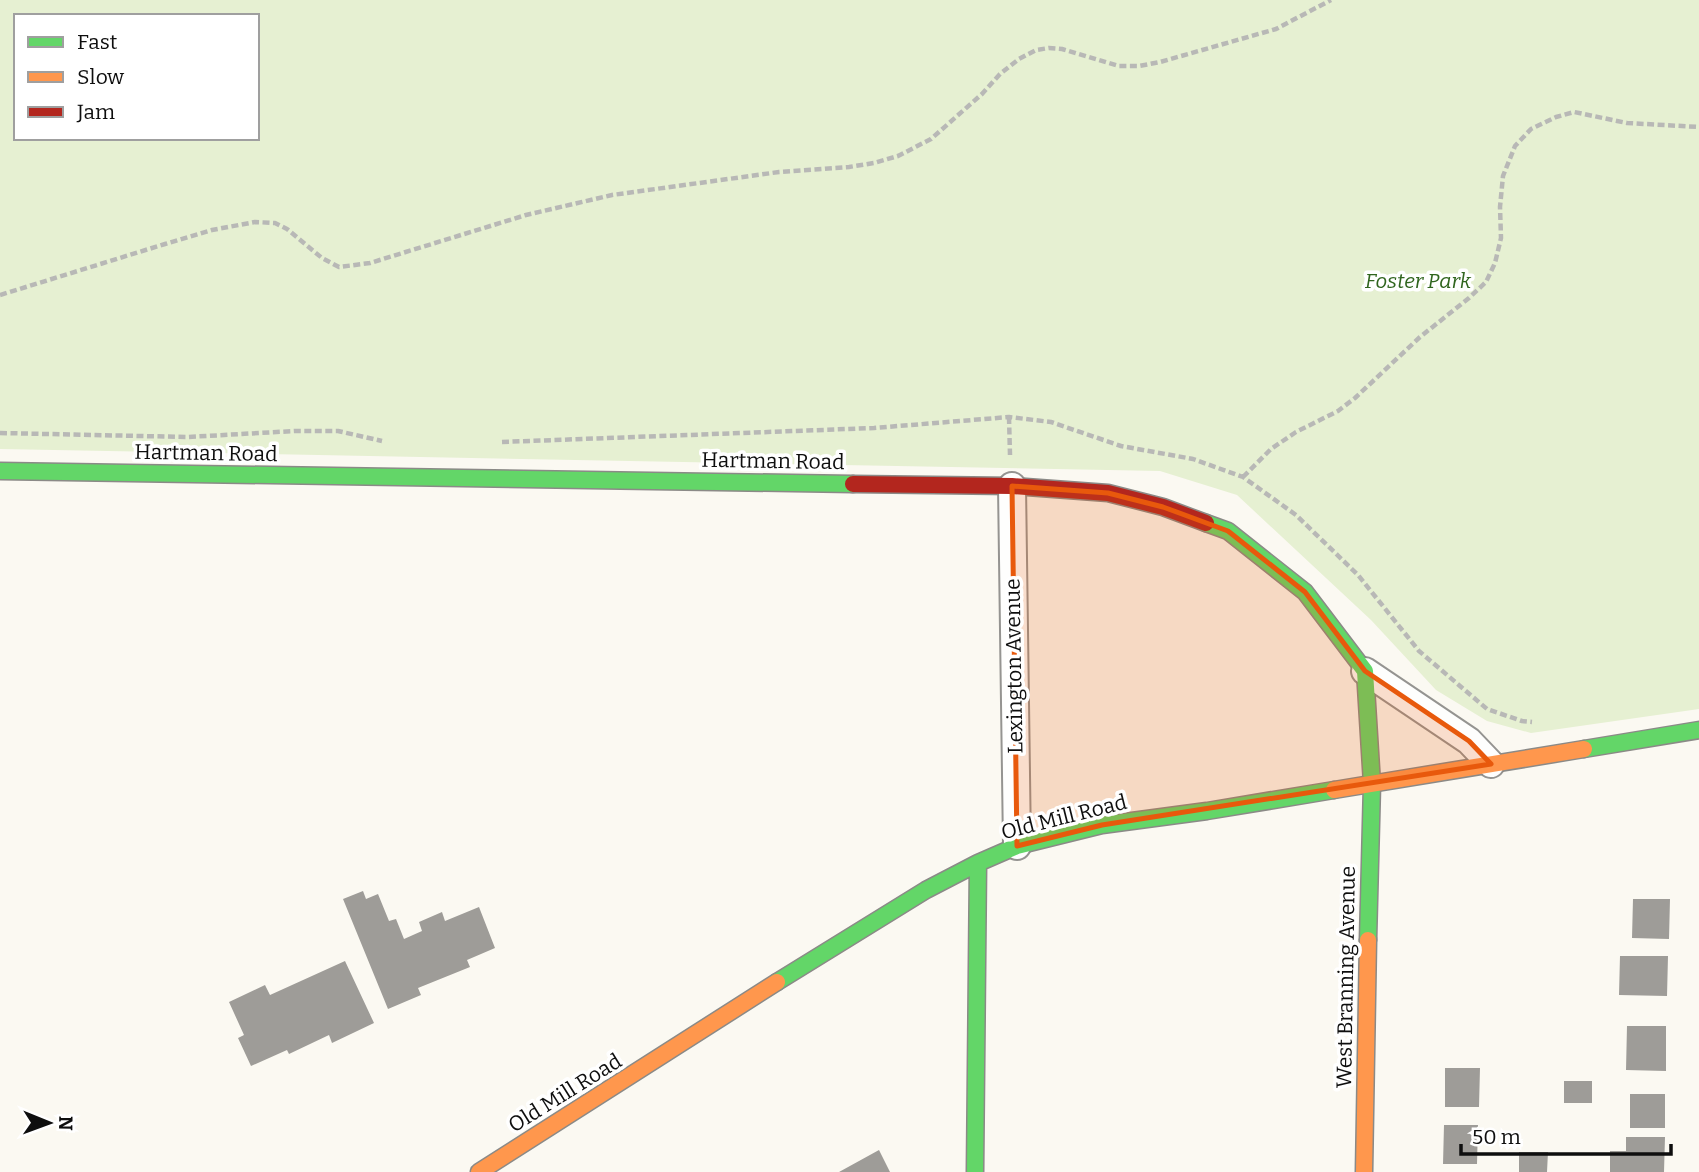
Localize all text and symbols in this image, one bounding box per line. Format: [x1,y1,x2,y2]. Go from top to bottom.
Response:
legend [14,14,259,140]
text: Fast [77,29,118,55]
text: Slow [77,64,124,90]
text: Jam [76,99,115,125]
park label: Foster Park [1365,268,1472,294]
street label: Hartman Road [134,439,278,467]
street label: Hartman Road [701,447,845,475]
street label: Lexington Avenue [999,578,1029,754]
street label: Old Mill Road [998,789,1130,845]
street label: West Branning Avenue [1331,866,1361,1088]
street label: Old Mill Road [503,1048,627,1138]
north arrow [14,1088,84,1158]
scale bar [1461,1112,1671,1156]
text: N [54,1116,77,1131]
text: 50 m [1472,1124,1521,1150]

